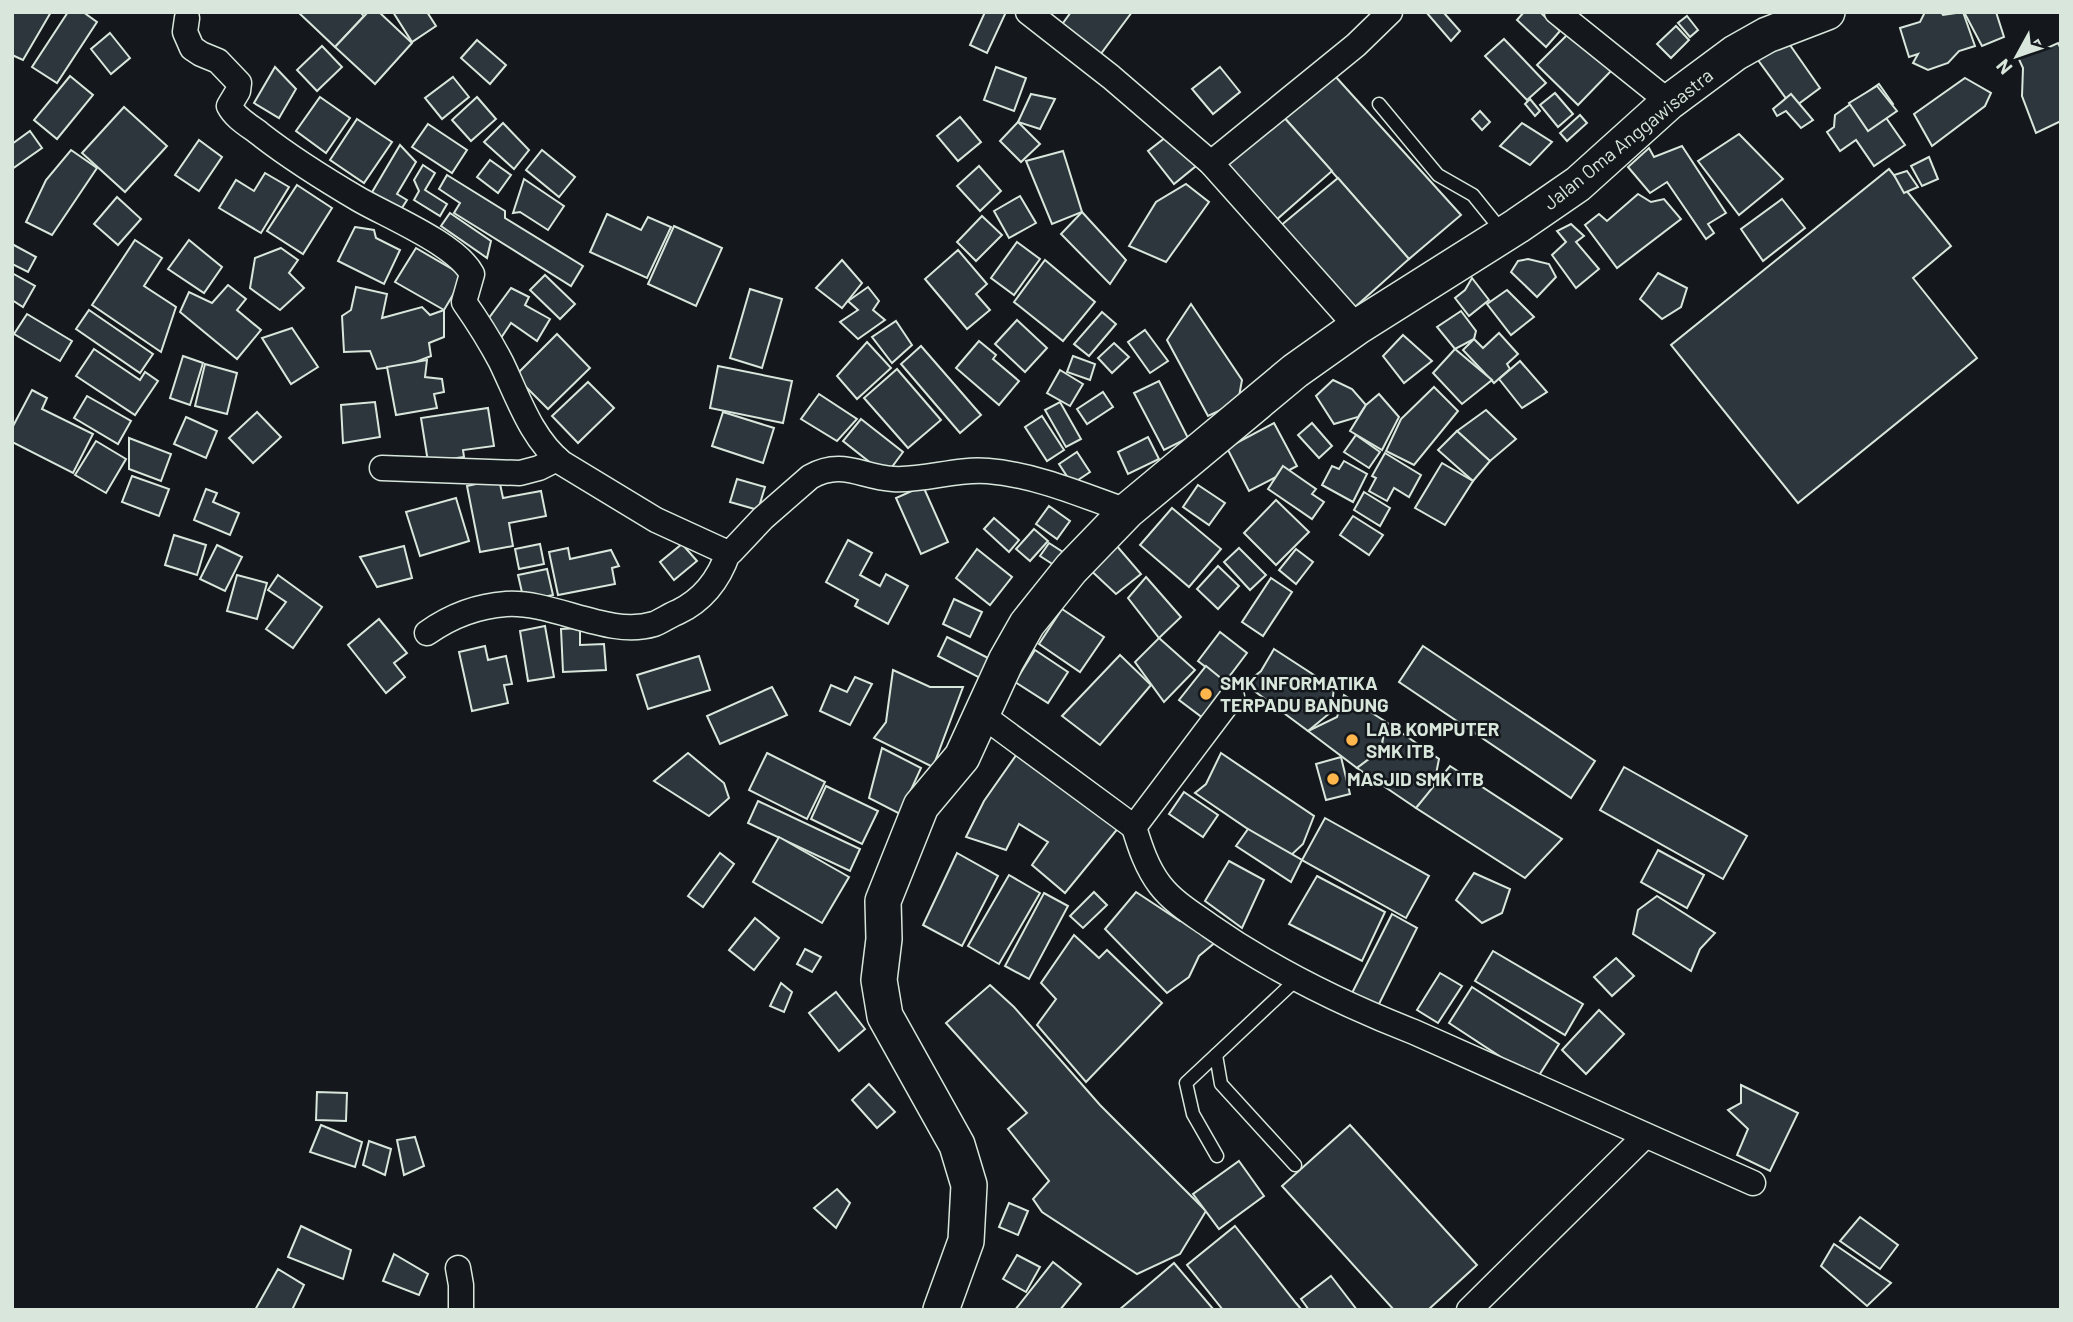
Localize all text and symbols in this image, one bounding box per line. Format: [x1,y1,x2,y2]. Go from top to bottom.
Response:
north arrow [1982,21,2052,91]
text: N [1991,55,2016,79]
street label: Jalan Oma Anggawisastra [1538,63,1717,214]
place label: SMK INFORMATIKA TERPADU BANDUNG [1220,671,1389,716]
marker: SMK INFORMATIKA TERPADU BANDUNG [1198,686,1214,702]
place label: LAB KOMPUTER SMK ITB [1366,717,1499,762]
marker: LAB KOMPUTER SMK ITB [1344,732,1360,748]
place label: MASJID SMK ITB [1347,767,1484,790]
marker: MASJID SMK ITB [1325,771,1341,787]

